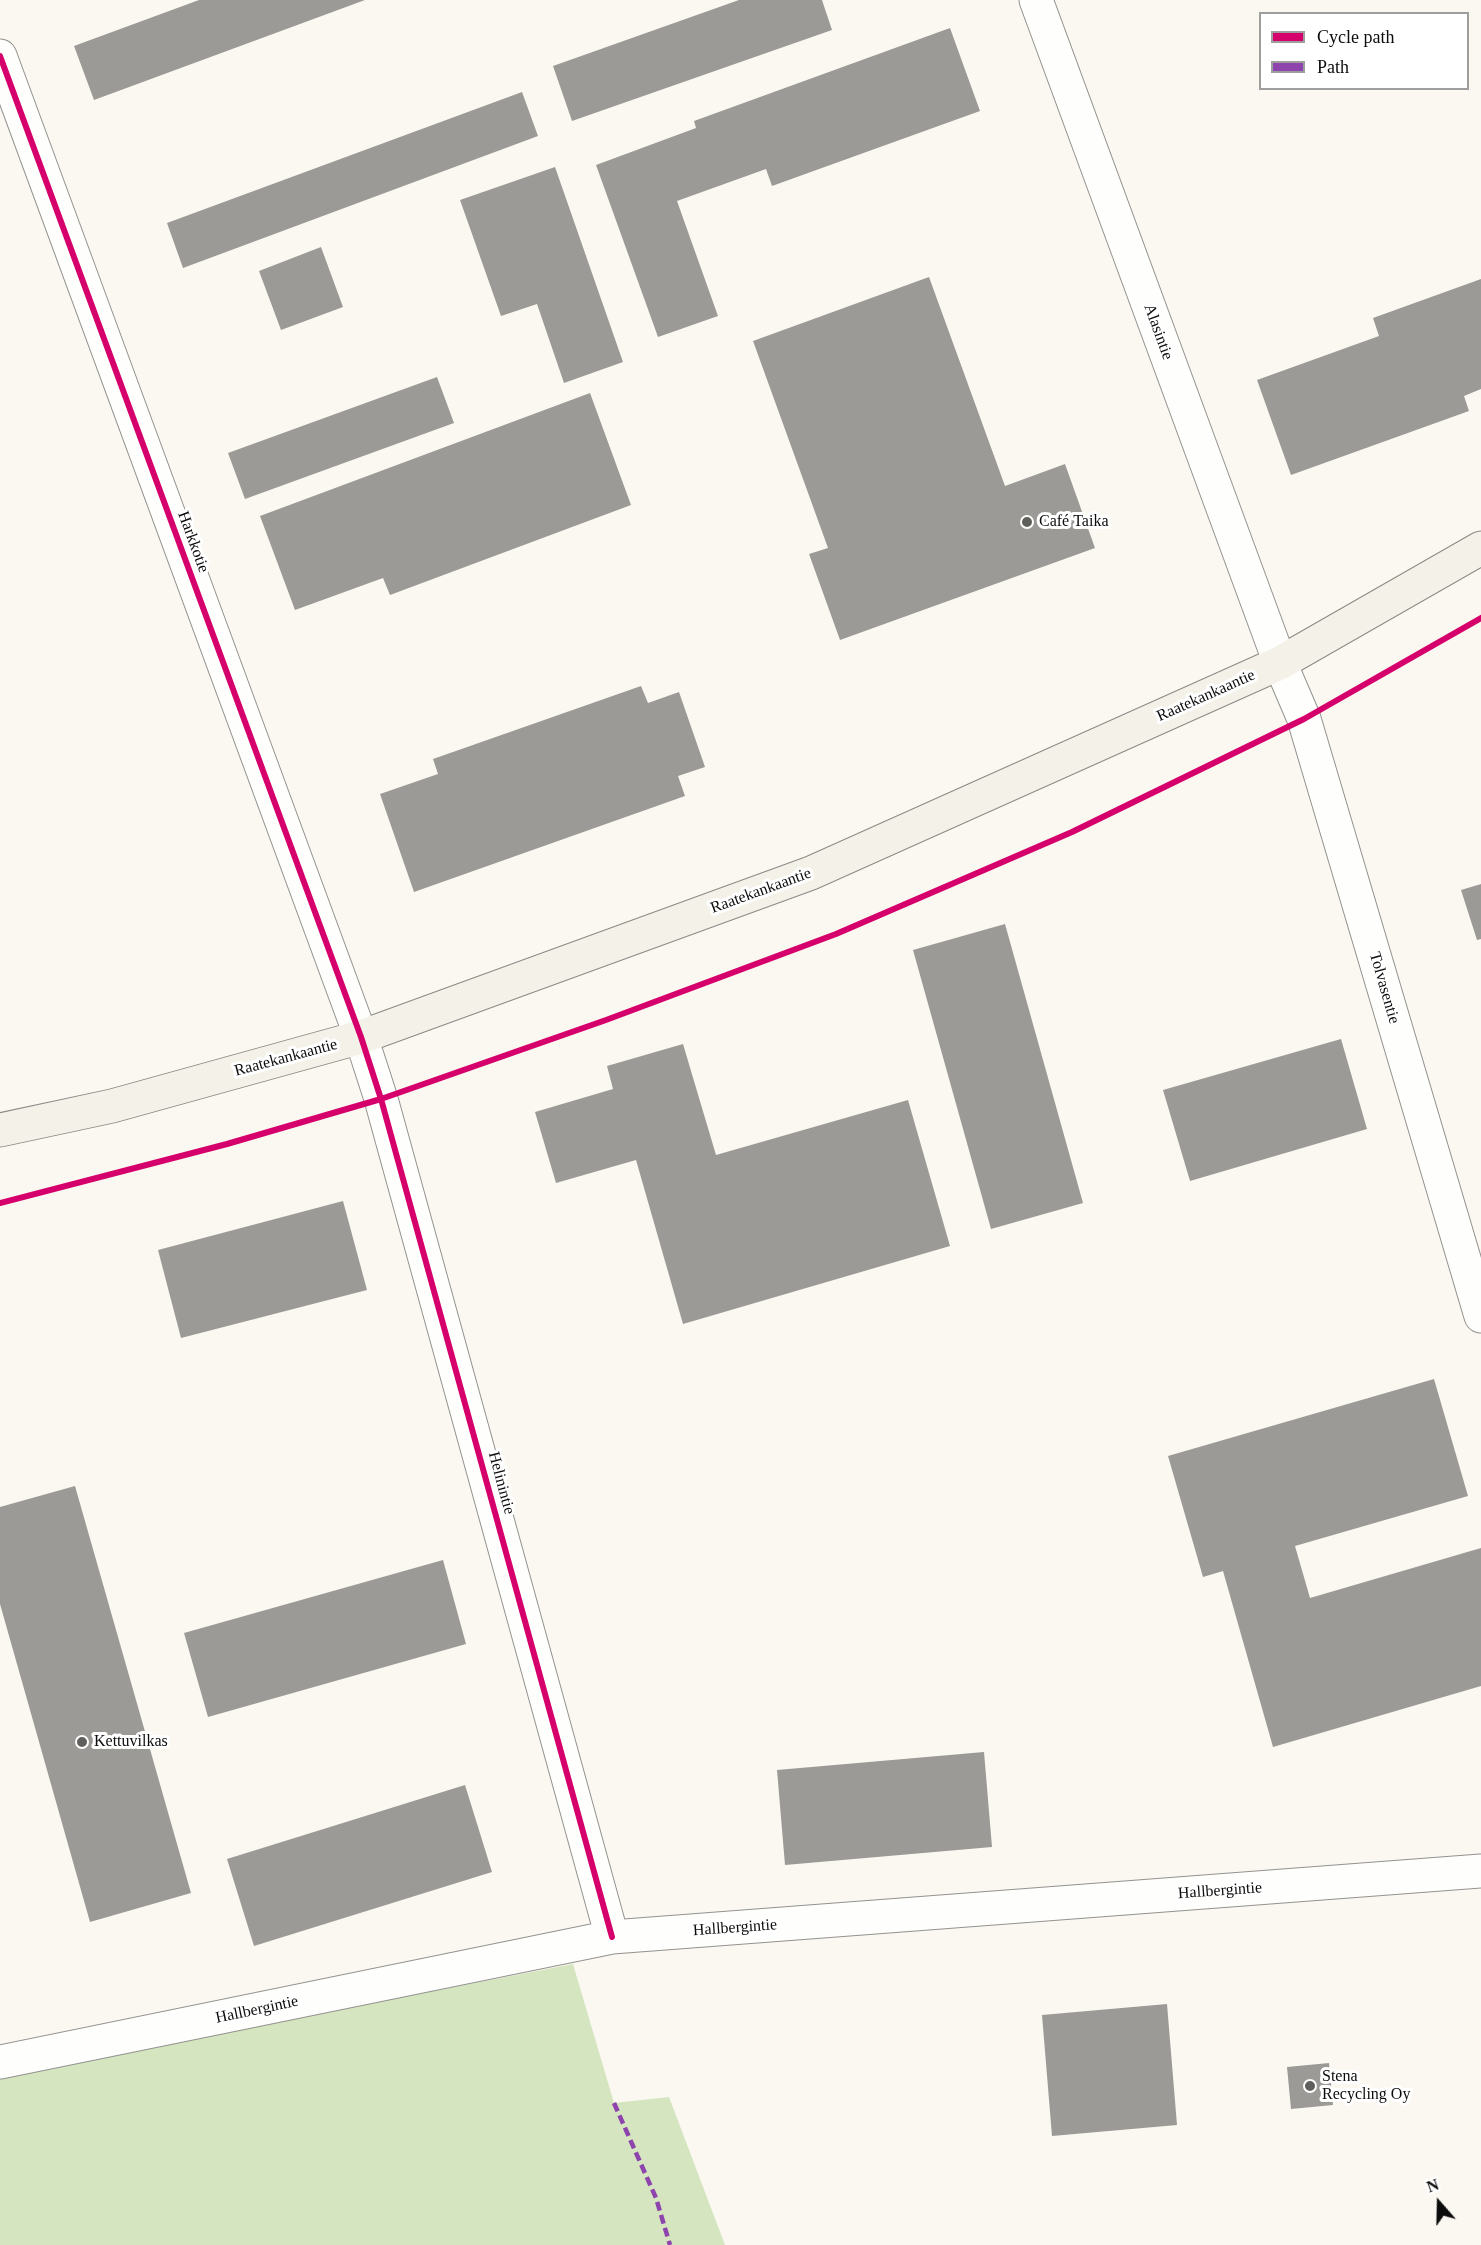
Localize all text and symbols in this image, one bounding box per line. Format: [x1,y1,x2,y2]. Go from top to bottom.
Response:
legend [1259,12,1469,90]
text: Cycle path [1317,27,1394,47]
text: Path [1317,57,1349,77]
street label: Alasintie [1139,302,1177,362]
street label: Harkkotie [173,509,213,575]
place label: Café Taika [1039,512,1109,532]
marker: Café Taika [1020,515,1034,529]
street label: Raatekankaantie [1154,666,1258,726]
street label: Raatekankaantie [708,864,814,918]
street label: Tolvasentie [1365,950,1403,1026]
street label: Raatekankaantie [232,1035,340,1081]
street label: Helinintie [483,1450,519,1516]
place label: Kettuvilkas [94,1732,168,1752]
marker: Kettuvilkas [75,1735,89,1749]
street label: Hallbergintie [1177,1878,1263,1904]
street label: Hallbergintie [692,1915,778,1941]
street label: Hallbergintie [214,1992,300,2028]
place label: Stena Recycling Oy [1322,2067,1410,2105]
marker: Stena Recycling Oy [1303,2079,1317,2093]
north arrow [1409,2173,1469,2233]
text: N [1424,2176,1441,2196]

